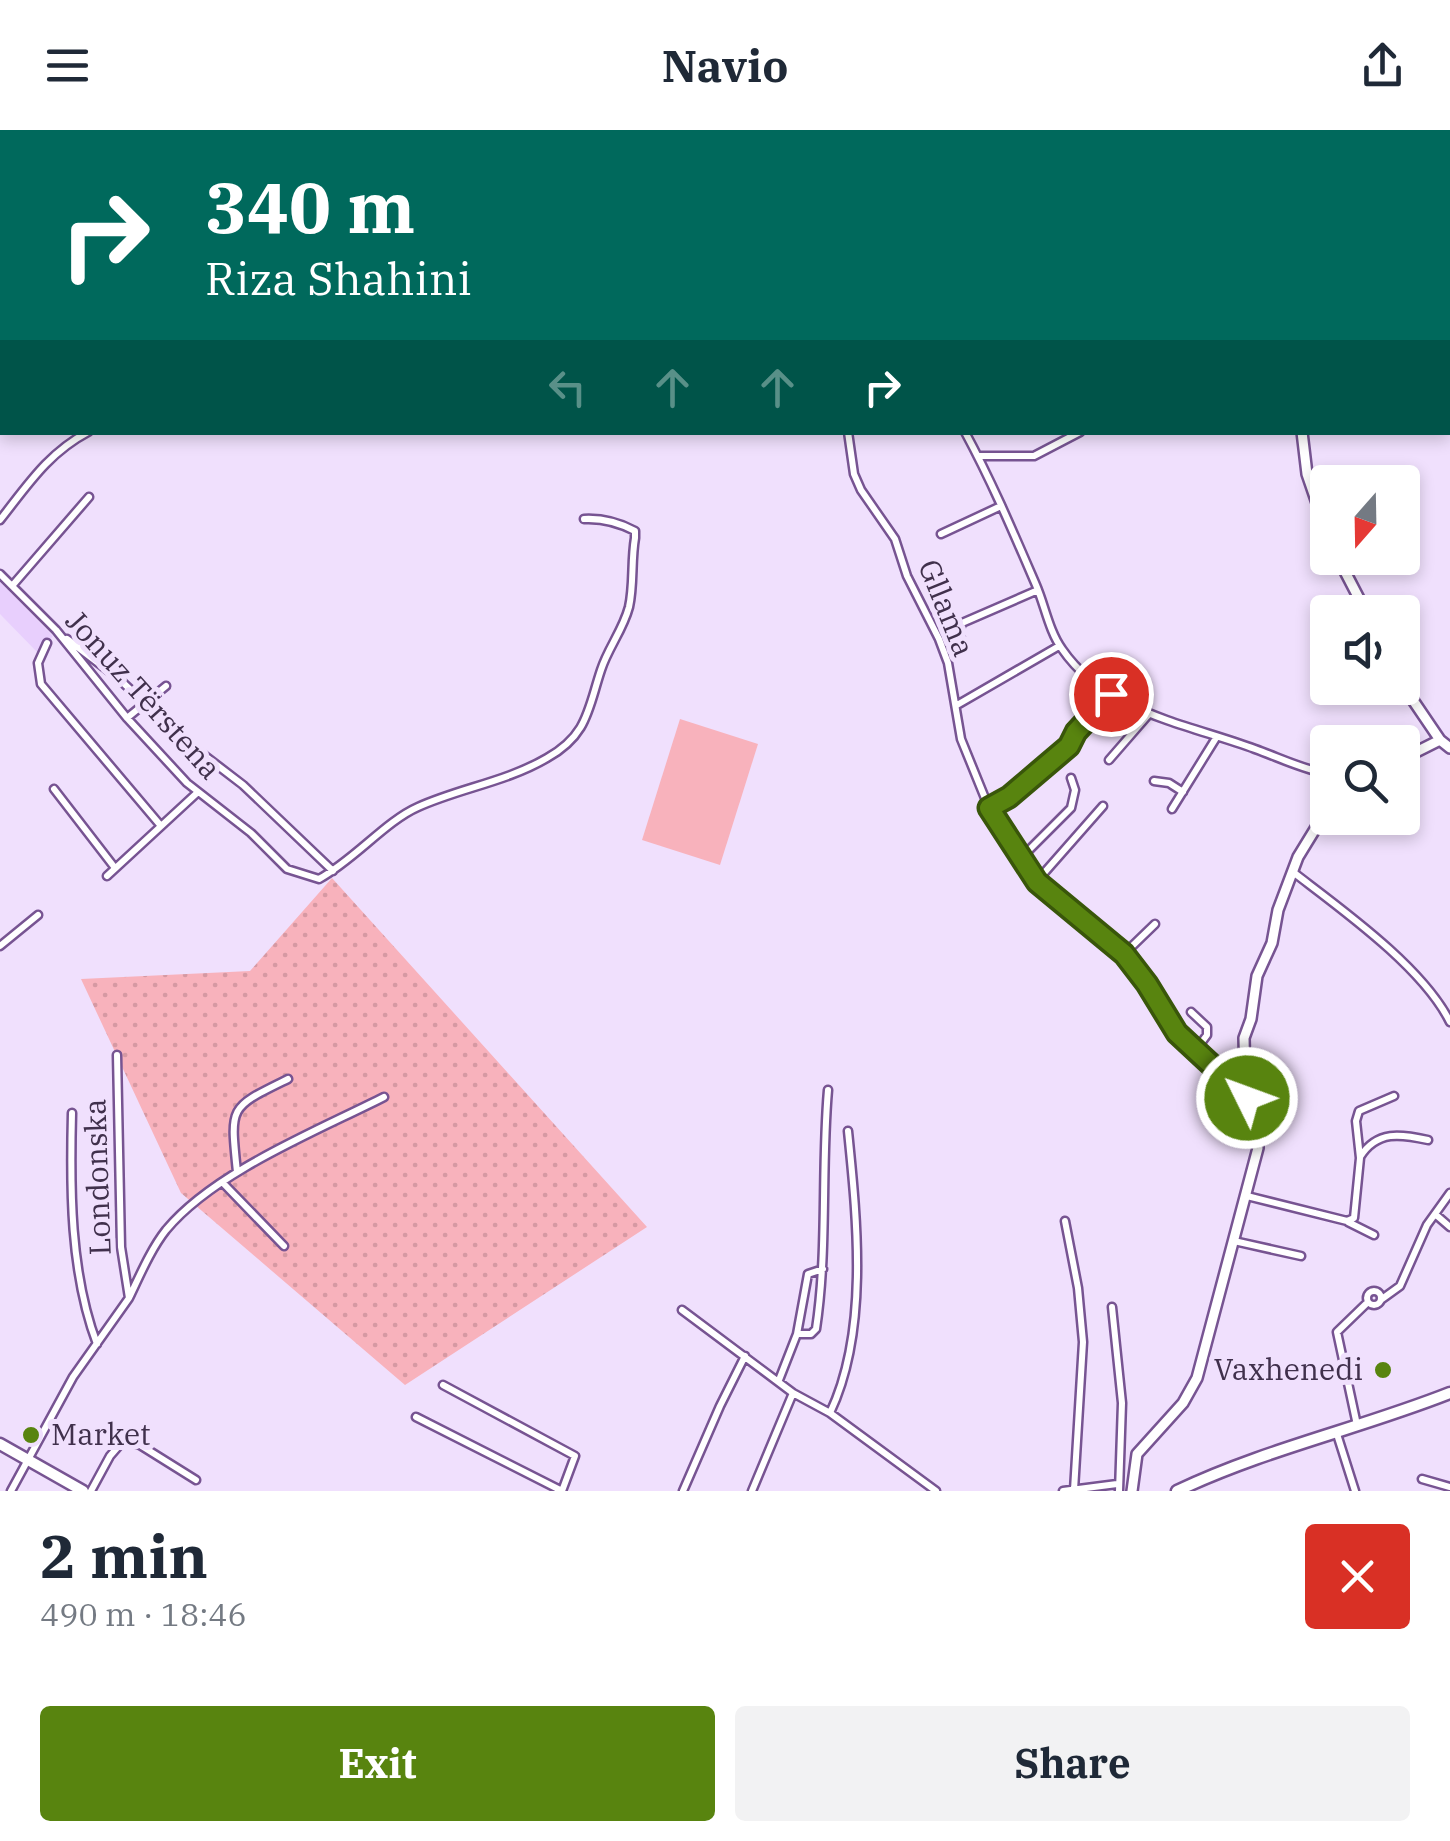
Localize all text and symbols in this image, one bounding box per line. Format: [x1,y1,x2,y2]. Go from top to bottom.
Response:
text: Navio [662,36,788,94]
icon: menu [40,38,95,93]
icon: share [1355,38,1410,93]
text: 340 m [205,161,415,252]
icon: right [40,170,170,300]
text: Riza Shahini [205,249,472,307]
icon: left [540,360,595,415]
icon: ahead [645,360,700,415]
icon: ahead [750,360,805,415]
icon: right [855,360,910,415]
north arrow [1310,465,1420,575]
map controls [1310,465,1420,835]
street label: Gllama [910,553,984,662]
button: sound [1310,595,1420,705]
street label: Jonuz Tërstena [58,601,230,787]
pin [1069,652,1154,737]
icon: arrive [1084,667,1139,722]
button: search [1310,725,1420,835]
position arrow [1195,1046,1299,1150]
street label: Londonska [74,1098,119,1256]
place label: Vaxhenedi [1214,1349,1363,1388]
marker: Vaxhenedi [1372,1359,1394,1381]
place label: Market [51,1414,151,1453]
marker: Market [20,1424,42,1446]
text: 2 min [40,1516,208,1595]
button: close [1305,1524,1410,1629]
text: 490 m · 18:46 [40,1593,247,1635]
button: Exit [40,1706,715,1821]
button: Share [735,1706,1410,1821]

